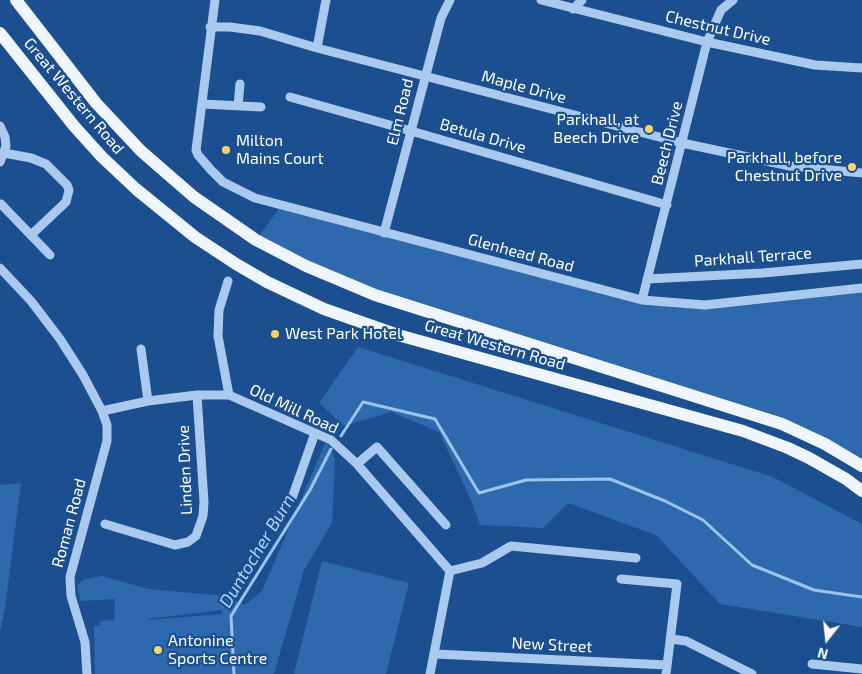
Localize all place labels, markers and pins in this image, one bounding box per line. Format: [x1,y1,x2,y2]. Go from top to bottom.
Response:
place label: Parkhall, at Beech Drive [553,110,639,148]
marker: Parkhall, at Beech Drive [643,123,655,135]
place label: Milton Mains Court [236,131,324,169]
marker: Milton Mains Court [220,144,232,156]
place label: Parkhall, before Chestnut Drive [727,148,842,186]
marker: Parkhall, before Chestnut Drive [846,161,858,173]
place label: West Park Hotel [285,324,402,344]
marker: West Park Hotel [269,328,281,340]
place label: Antonine Sports Centre [168,631,267,669]
marker: Antonine Sports Centre [152,644,164,656]

